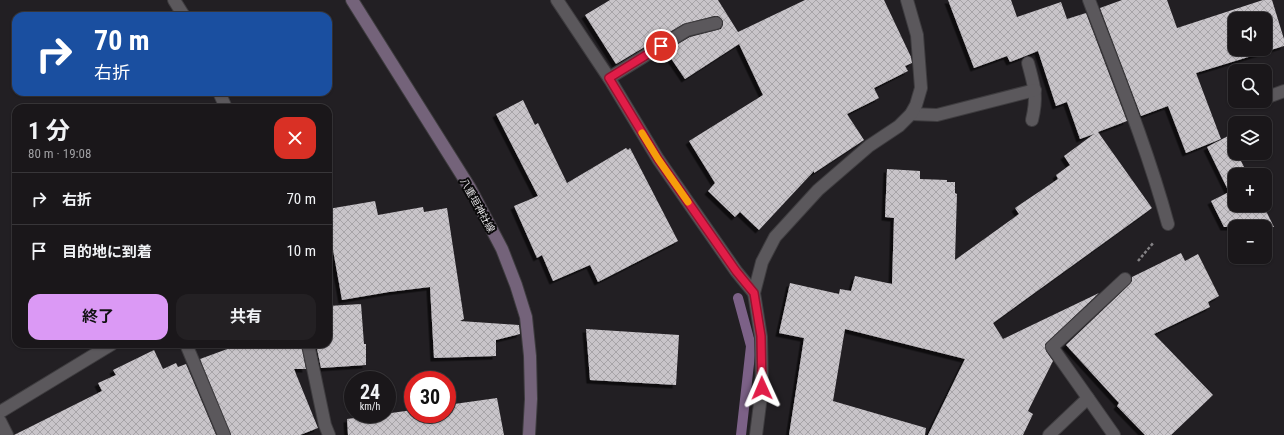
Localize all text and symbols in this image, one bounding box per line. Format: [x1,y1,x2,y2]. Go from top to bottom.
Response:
map controls [1228,12,1272,264]
button: sound [1228,12,1272,56]
text: 70 m [94,24,150,57]
icon: right [28,28,80,80]
pin [644,29,678,63]
icon: arrive [650,35,672,57]
text: 右折 [94,62,130,83]
button: search [1228,64,1272,108]
button: layers [1228,116,1272,160]
text: 1 分 [28,117,70,145]
button: close [274,117,316,159]
text: 80 m · 19:08 [28,146,91,161]
button: + [1228,168,1272,212]
street label: 八重垣神社線 [458,176,497,234]
icon: right [28,188,50,210]
text: 70 m [286,190,316,208]
text: 右折 [62,191,92,209]
button: − [1228,220,1272,264]
icon: arrive [28,240,50,262]
text: 10 m [286,242,316,260]
text: 目的地に到着 [62,243,152,261]
button: 終了 [28,294,168,340]
button: 共有 [176,294,316,340]
position arrow [741,367,783,409]
speed limit sign: 30 [404,371,456,423]
text: 24 [360,380,380,404]
text: km/h [360,401,380,412]

